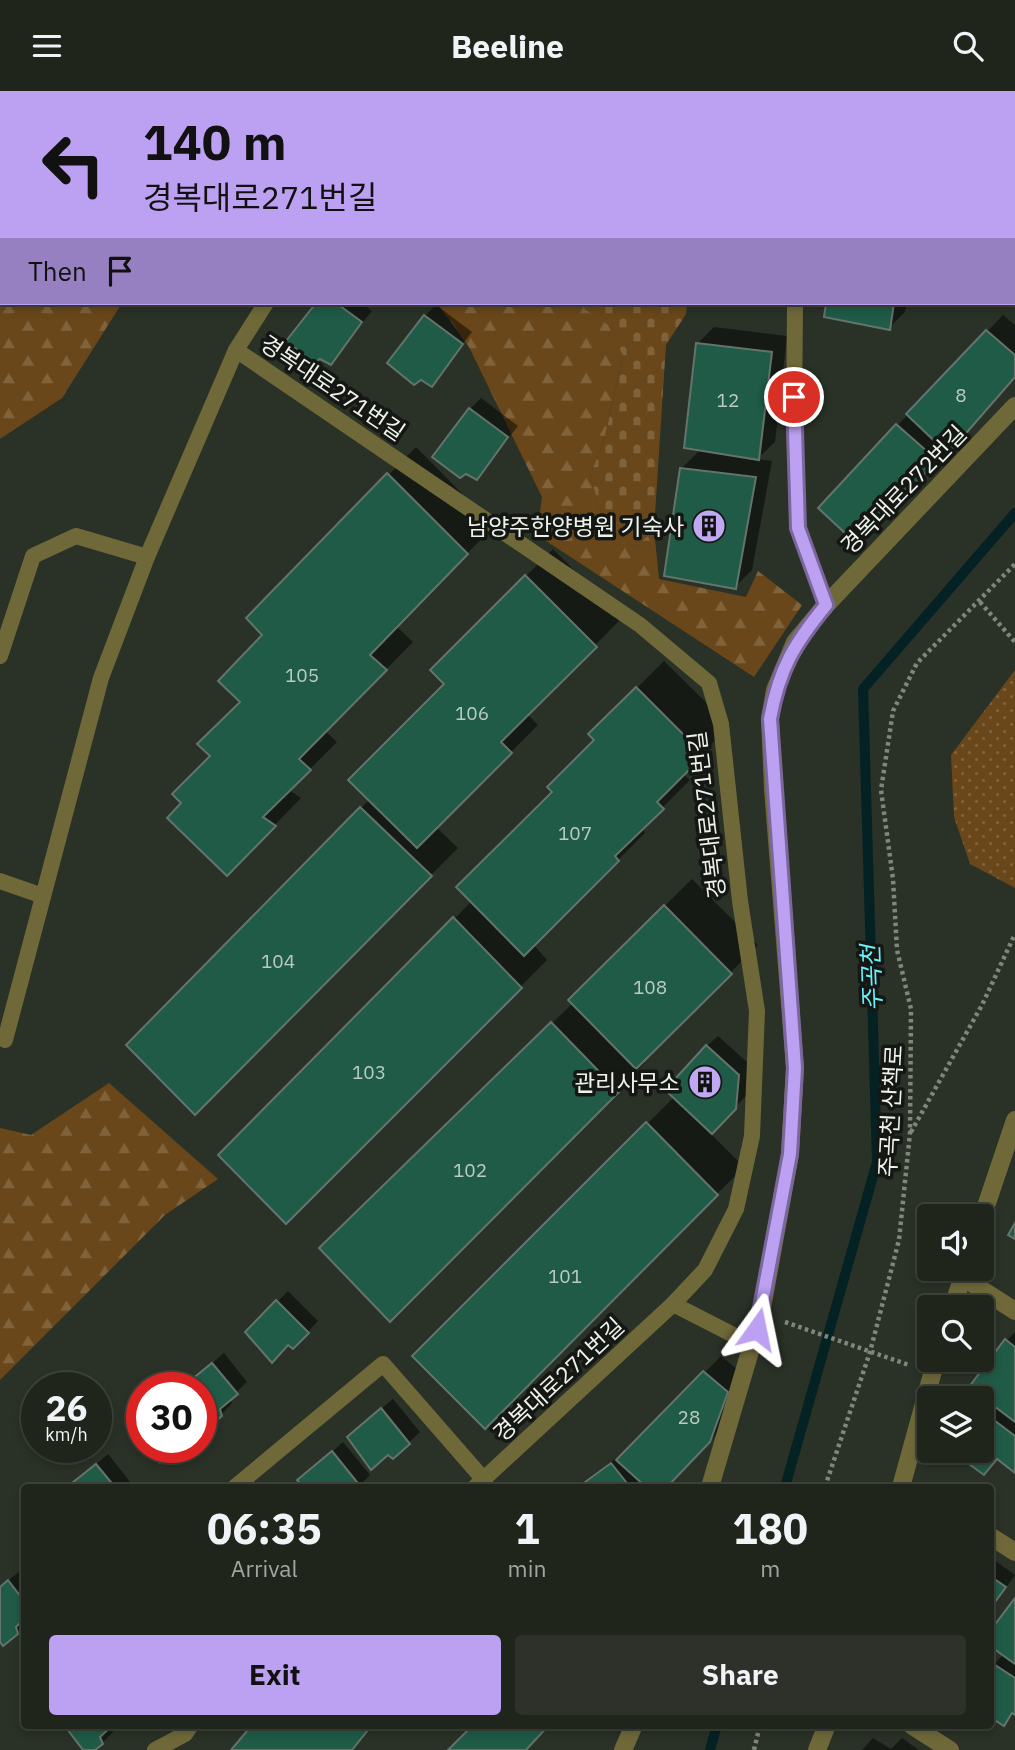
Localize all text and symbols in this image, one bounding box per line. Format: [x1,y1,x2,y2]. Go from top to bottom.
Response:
text: Beeline [451,25,564,67]
icon: menu [28,27,66,65]
icon: search [949,27,987,65]
text: 140 m [143,110,287,173]
icon: left [28,119,119,210]
text: 경복대로271번길 [143,176,377,218]
icon: arrive [101,252,139,290]
text: Then [28,254,87,288]
street label: 경복대로271번길 [255,327,411,447]
pin [764,367,824,427]
icon: arrive [775,378,813,416]
house number: 8 [955,383,967,407]
house number: 12 [717,388,739,412]
street label: 경복대로272번길 [834,418,972,560]
building icon: 남양주한양병원 기숙사 [690,507,728,545]
place label: 남양주한양병원 기숙사 [467,511,684,541]
house number: 105 [285,663,319,687]
house number: 106 [455,701,489,725]
street label: 경복대로271번길 [681,730,731,900]
house number: 107 [558,821,592,845]
water label: 주곡천 [854,941,888,1012]
house number: 104 [261,949,295,973]
house number: 108 [633,975,667,999]
street label: 주곡천 산책로 [872,1044,908,1178]
house number: 103 [352,1060,386,1084]
building icon: 관리사무소 [686,1063,724,1101]
place label: 관리사무소 [574,1067,680,1097]
house number: 102 [453,1158,487,1182]
map controls [917,1204,994,1463]
button: sound [917,1204,994,1281]
house number: 101 [548,1264,582,1288]
position arrow [720,1292,794,1366]
button: search [917,1295,994,1372]
street label: 경복대로271번길 [486,1311,630,1447]
speed limit sign: 30 [126,1372,217,1463]
text: 26 [45,1385,88,1431]
button: layers [917,1386,994,1463]
house number: 28 [678,1405,700,1429]
text: km/h [45,1423,88,1446]
text: 06:35 [207,1501,322,1556]
text: 1 [514,1501,540,1556]
text: 180 [732,1501,808,1556]
text: Arrival [231,1553,298,1583]
text: min [508,1553,546,1583]
text: m [760,1553,780,1583]
button: Exit [49,1635,501,1715]
button: Share [515,1635,966,1715]

